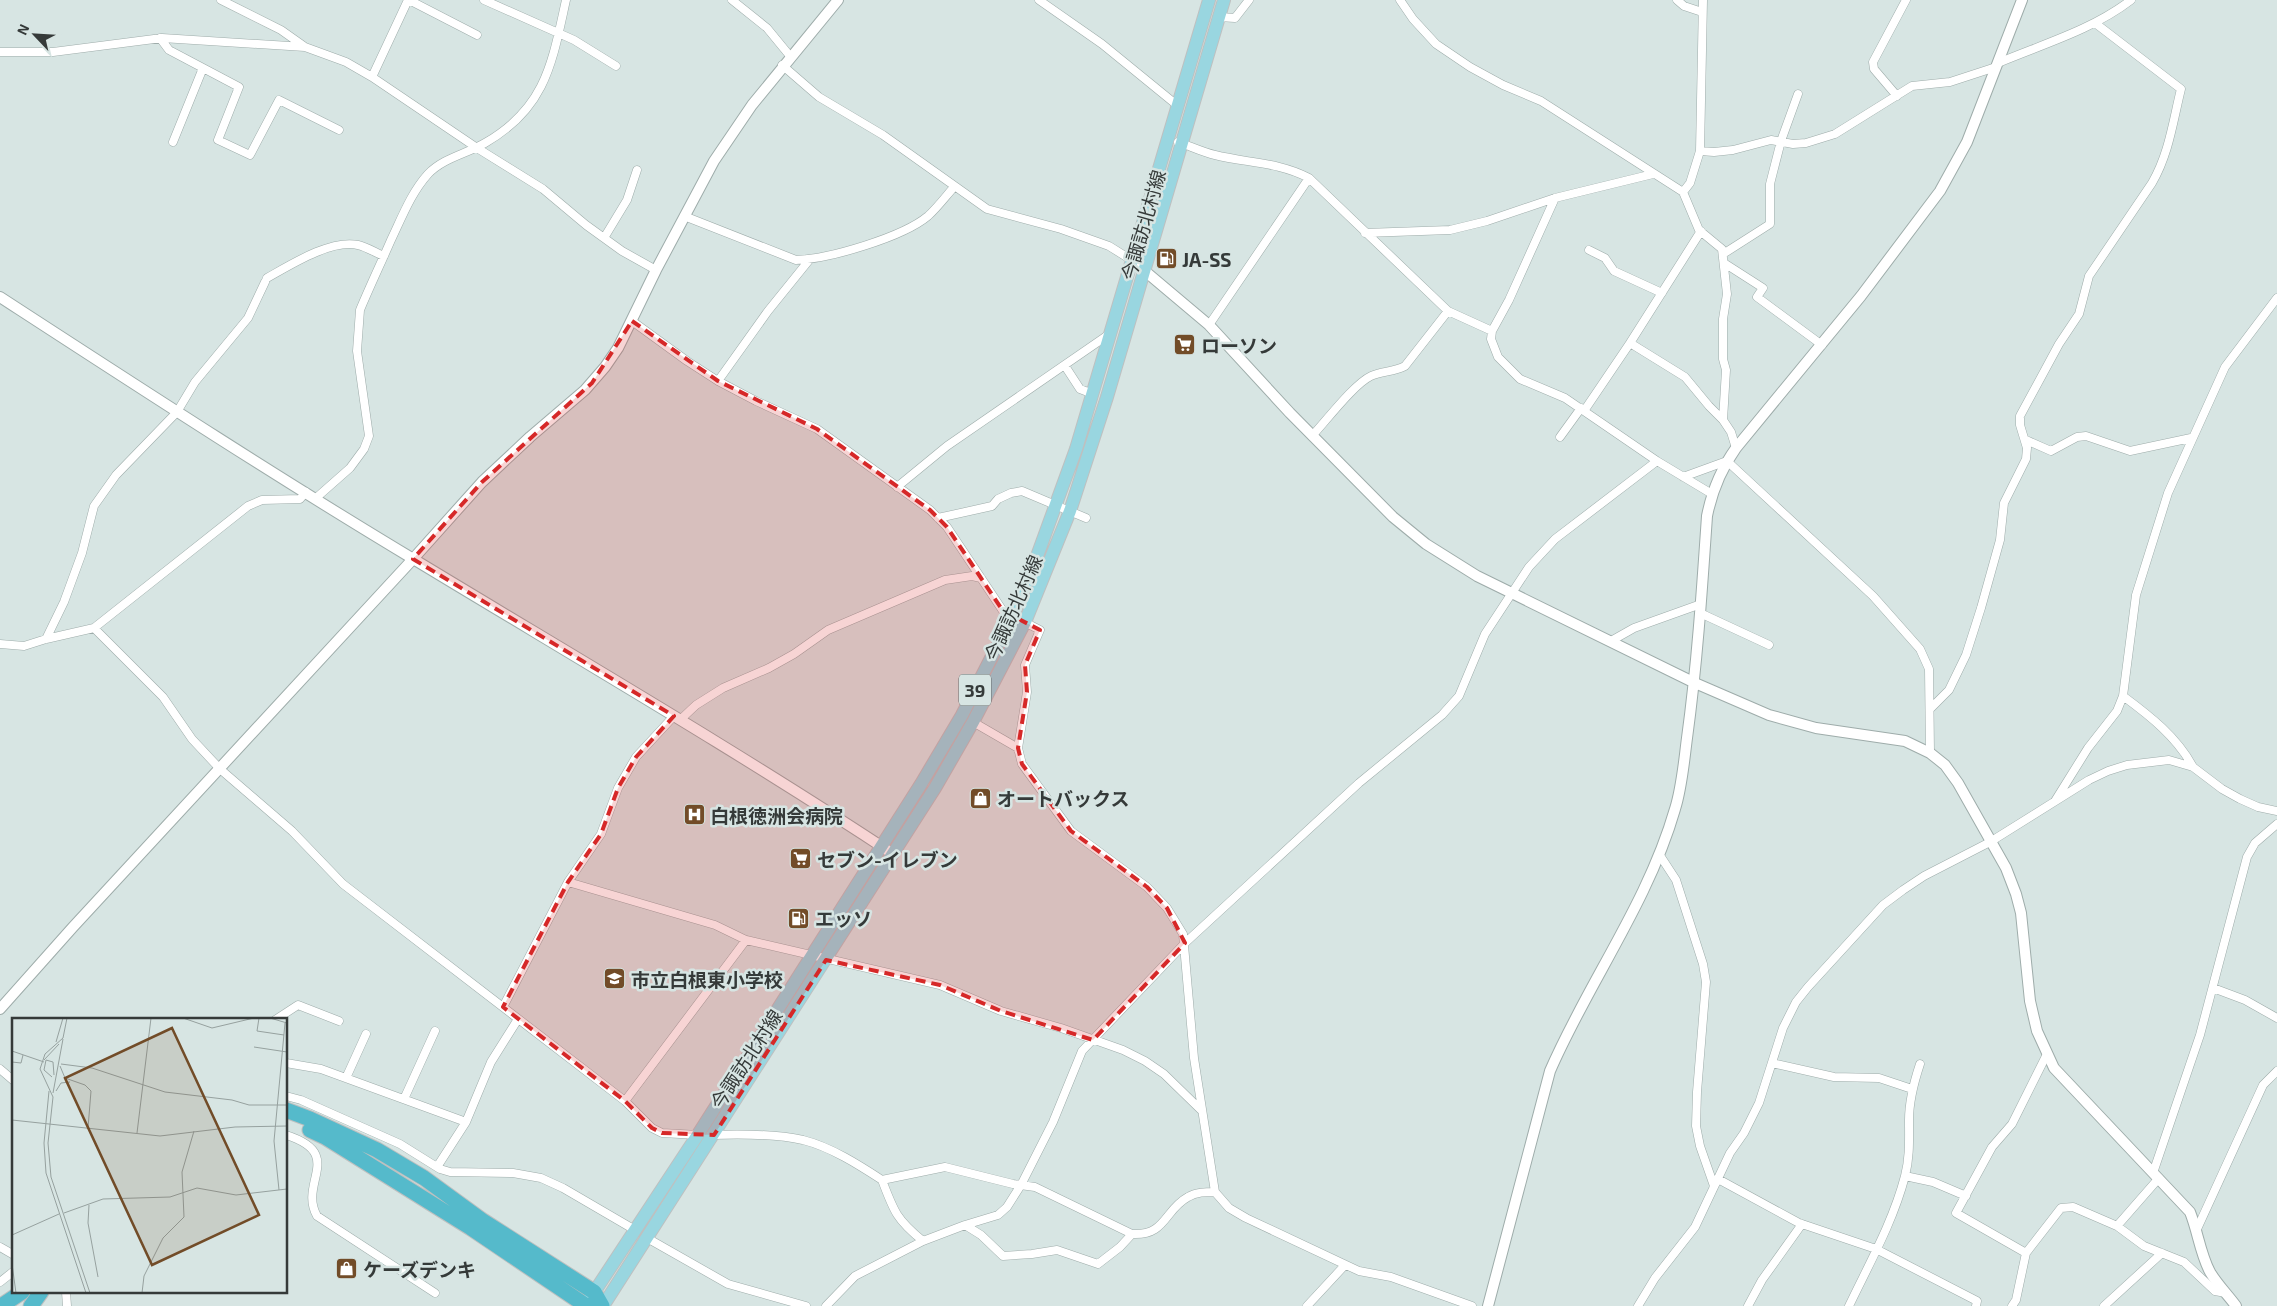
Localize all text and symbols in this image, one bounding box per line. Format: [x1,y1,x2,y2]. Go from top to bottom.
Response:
north arrow [10,10,60,60]
text: N [13,21,33,37]
street label: 今諏訪北村線 [1116,167,1170,283]
fuel station icon: JA-SS [1154,247,1178,271]
place label: JA-SS [1182,248,1232,271]
supermarket icon: ローソン [1173,333,1197,357]
place label: ローソン [1201,334,1277,357]
street label: 今諏訪北村線 [979,551,1047,665]
road number: 39 [959,674,991,706]
shop icon: オートバックス [969,786,993,810]
place label: オートバックス [997,787,1129,810]
hospital icon: 白根徳洲会病院 [682,803,706,827]
place label: 白根徳洲会病院 [710,804,843,827]
supermarket icon: セブン-イレブン [789,847,813,871]
place label: セブン-イレブン [817,848,958,871]
fuel station icon: エッソ [787,906,811,930]
place label: エッソ [815,907,872,930]
school or university icon: 市立白根東小学校 [603,967,627,991]
place label: 市立白根東小学校 [631,968,783,991]
street label: 今諏訪北村線 [705,1005,787,1113]
inset map [12,1018,288,1294]
shop icon: ケーズデンキ [335,1257,359,1281]
place label: ケーズデンキ [363,1258,476,1281]

